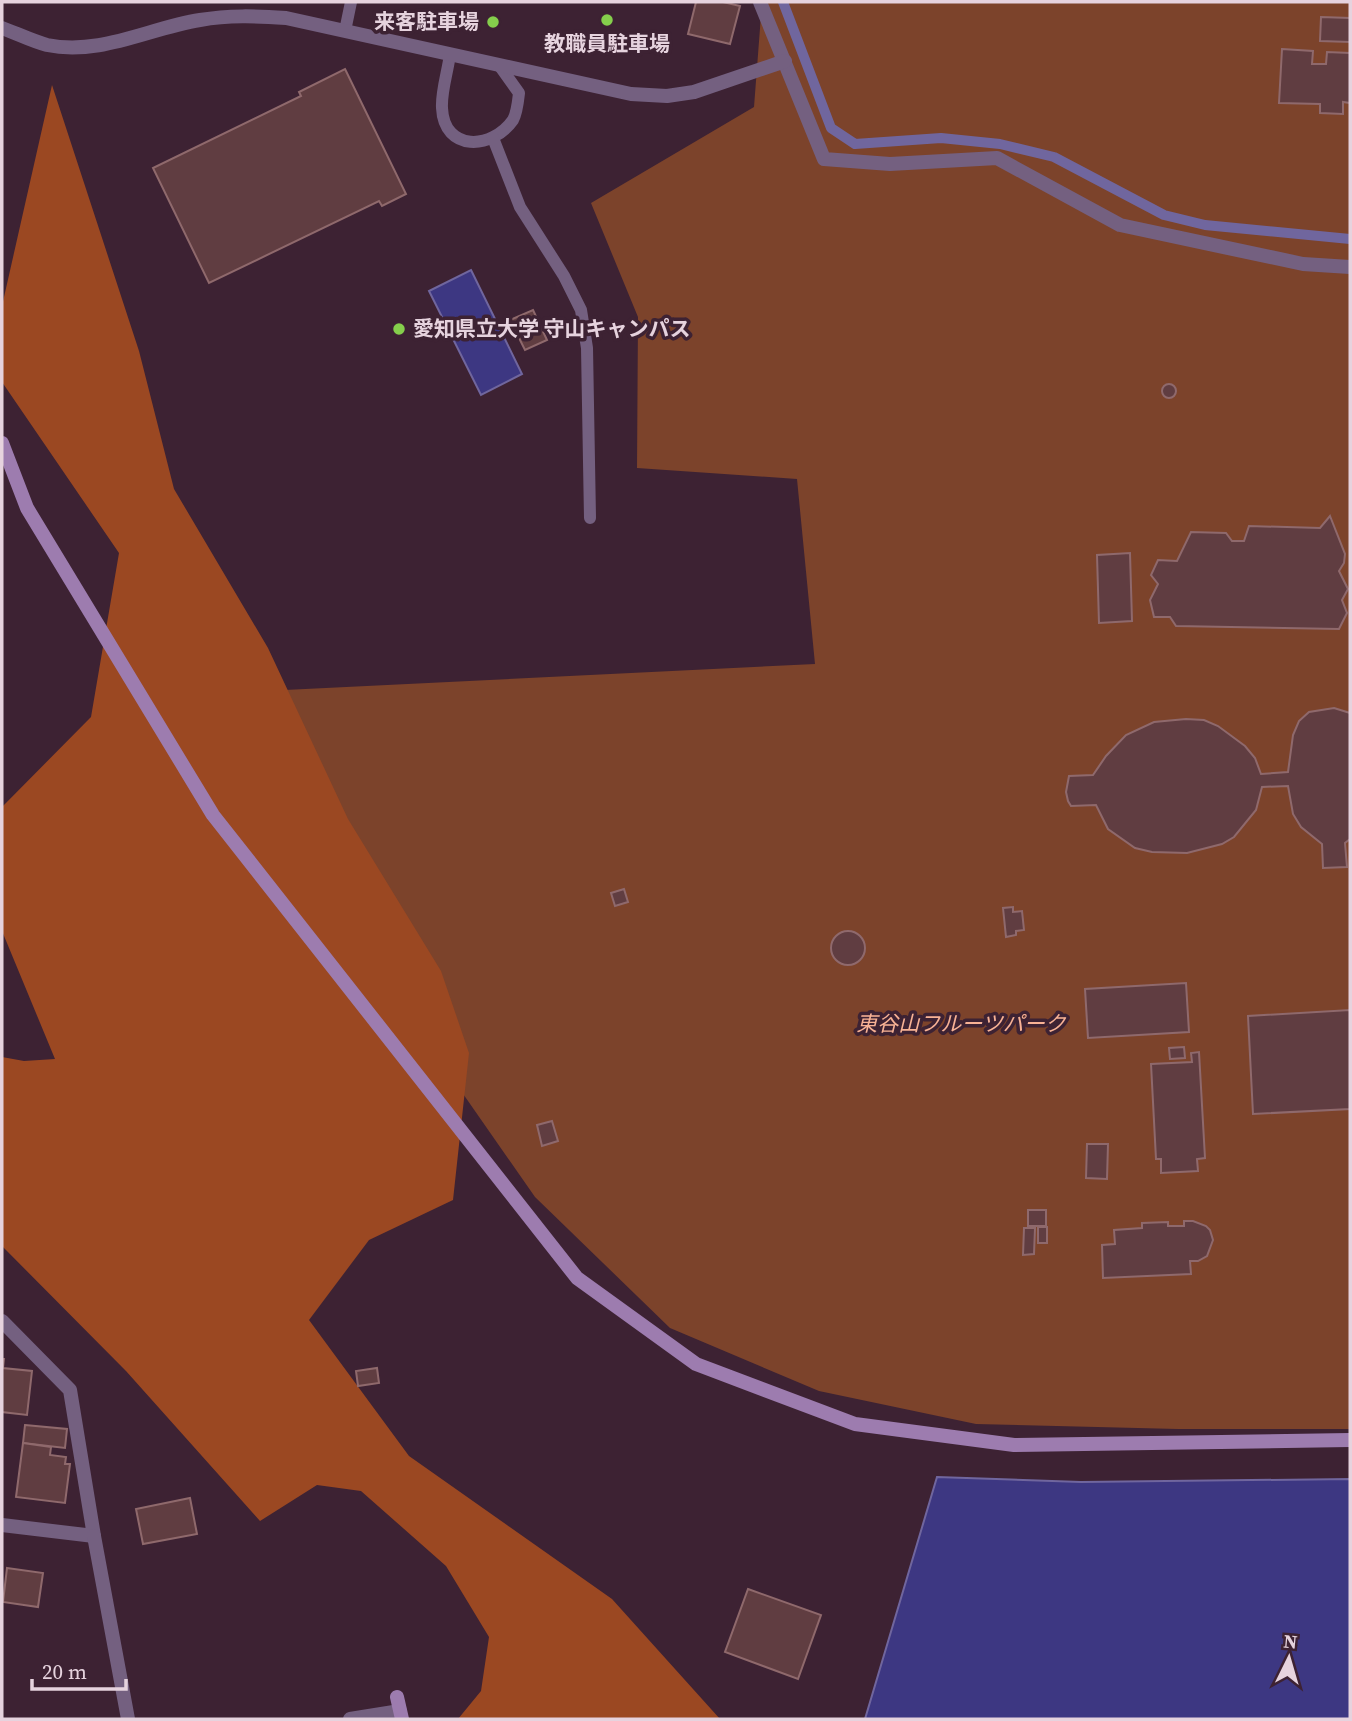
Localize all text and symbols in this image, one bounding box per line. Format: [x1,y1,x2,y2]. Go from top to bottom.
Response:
place label: 来客駐車場 [374,7,479,36]
marker: 教職員駐車場 [599,12,615,28]
marker: 来客駐車場 [485,14,501,30]
place label: 教職員駐車場 [544,29,670,58]
place label: 愛知県立大学 守山キャンパス [413,314,691,343]
marker: 愛知県立大学 守山キャンパス [391,321,407,337]
park label: 東谷山フルーツパーク [856,1009,1067,1038]
north arrow [1254,1623,1324,1693]
text: N [1282,1628,1299,1655]
scale bar [32,1648,126,1692]
text: 20 m [42,1657,87,1686]

